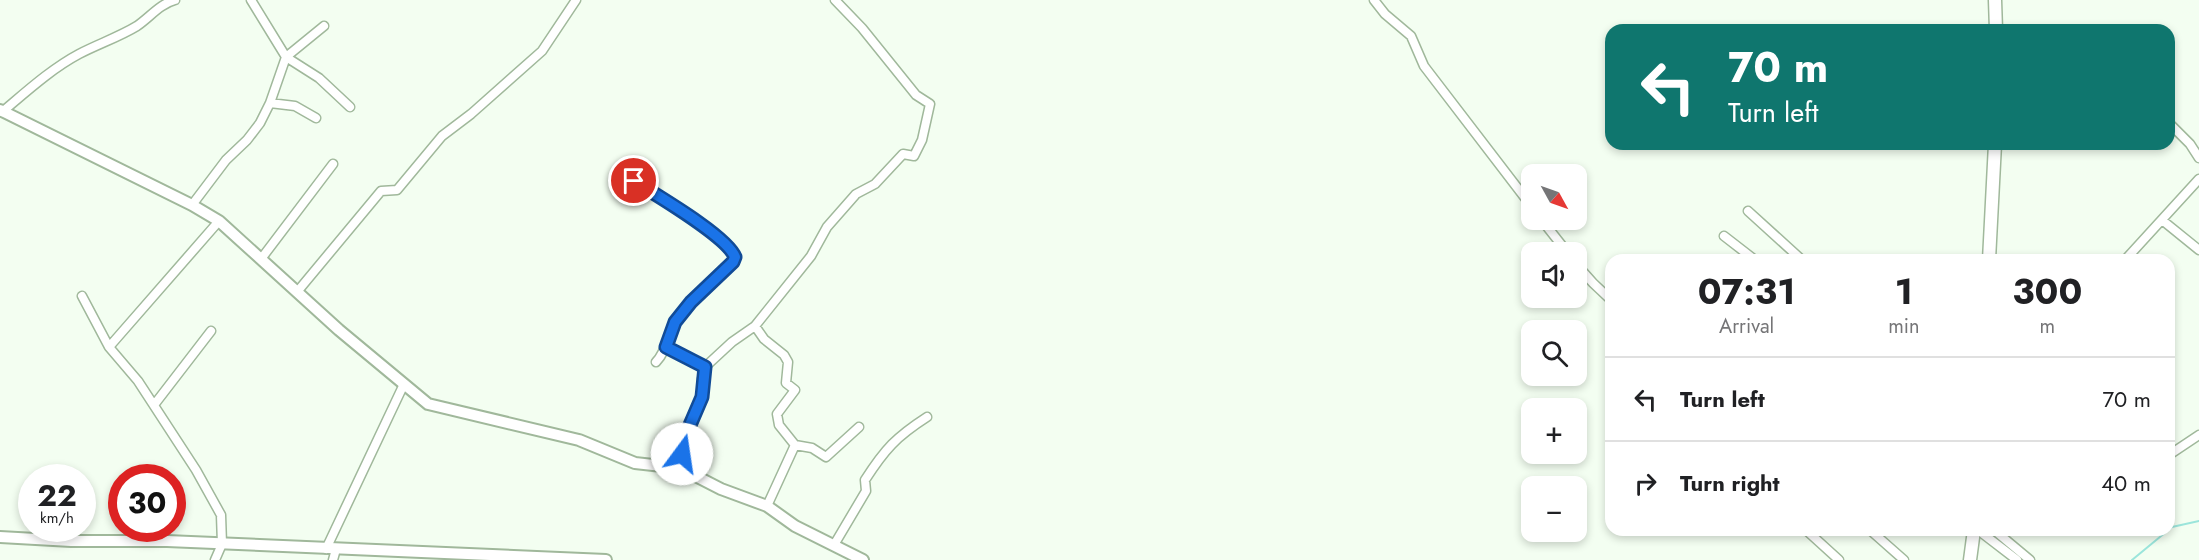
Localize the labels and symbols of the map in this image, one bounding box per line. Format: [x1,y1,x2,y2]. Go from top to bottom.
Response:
pin [608,155,659,206]
north arrow [1521,164,1587,230]
position arrow [650,422,714,486]
speed limit sign: 30 [108,464,186,542]

